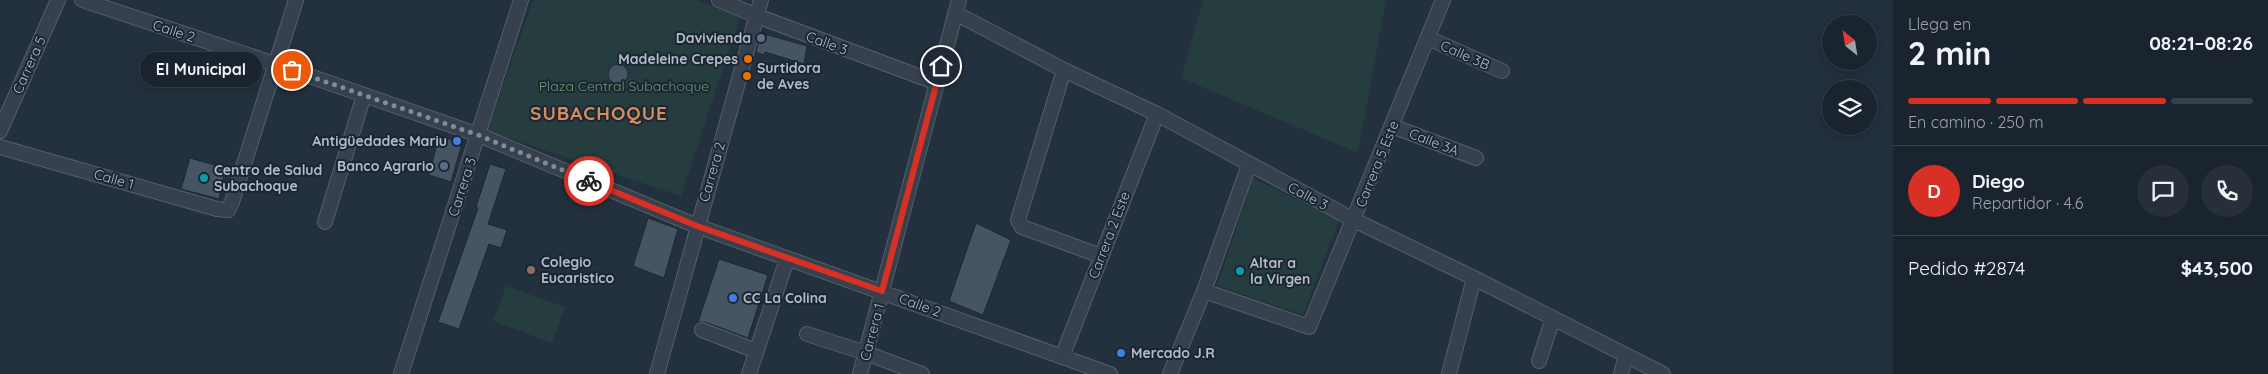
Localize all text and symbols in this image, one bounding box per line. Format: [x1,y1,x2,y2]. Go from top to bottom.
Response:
text: Llega en [1908,14,1971,34]
north arrow [1822,15,1878,70]
map controls [1822,15,1877,135]
street label: Calle 2 [151,16,198,46]
street label: Calle 3 [804,27,850,59]
place label: Davivienda [676,29,751,47]
text: 08:21–08:26 [2149,31,2253,55]
marker: Davivienda [755,32,767,44]
street label: Carrera 5 [8,33,50,97]
text: 2 min [1908,33,1991,73]
street label: Calle 3B [1438,36,1492,74]
pin [920,45,962,87]
pin [271,49,313,91]
place label: Madeleine Crepes [618,50,738,68]
callout: El Municipal [140,52,262,88]
icon: home [927,52,955,80]
marker: Madeleine Crepes [742,53,754,65]
icon: bag [278,56,306,84]
text: El Municipal [156,59,246,79]
place label: Surtidora de Aves [757,59,821,93]
marker: Surtidora de Aves [741,70,753,82]
park label: Plaza Central Subachoque [539,77,709,95]
button: layers [1822,80,1877,135]
district label: SUBACHOQUE [530,101,668,125]
text: En camino · 250 m [1908,112,2044,132]
street label: Carrera 5 Este [1351,118,1403,210]
street label: Calle 3A [1406,124,1462,160]
place label: Antigüedades Mariu [312,132,447,150]
marker: Antigüedades Mariu [451,135,463,147]
street label: Carrera 2 [695,140,729,204]
street label: Carrera 3 [444,155,480,219]
courier [564,156,614,206]
place label: Banco Agrario [337,157,434,175]
marker: Banco Agrario [438,160,450,172]
place label: Centro de Salud Subachoque [214,161,322,195]
street label: Calle 1 [92,165,136,193]
button: chat [2137,165,2189,217]
button: phone [2201,165,2253,217]
icon: bike [575,167,603,195]
text: Diego [1972,169,2025,193]
marker: Centro de Salud Subachoque [198,172,210,184]
street label: Calle 3 [1285,178,1331,214]
text: D [1927,179,1941,203]
street label: Carrera 2 Este [1084,189,1134,281]
text: Repartidor · 4.6 [1972,193,2083,213]
place label: Colegio Eucaristico [541,253,615,287]
place label: Altar a la Virgen [1250,254,1310,288]
text: Pedido #2874 [1908,256,2025,280]
text: $43,500 [2181,256,2253,280]
marker: Colegio Eucaristico [525,264,537,276]
marker: Altar a la Virgen [1234,265,1246,277]
place label: CC La Colina [743,289,827,307]
street label: Calle 2 [897,289,944,321]
marker: CC La Colina [727,292,739,304]
street label: Carrera 1 [856,301,888,363]
place label: Mercado J.R [1131,344,1215,362]
marker: Mercado J.R [1115,347,1127,359]

